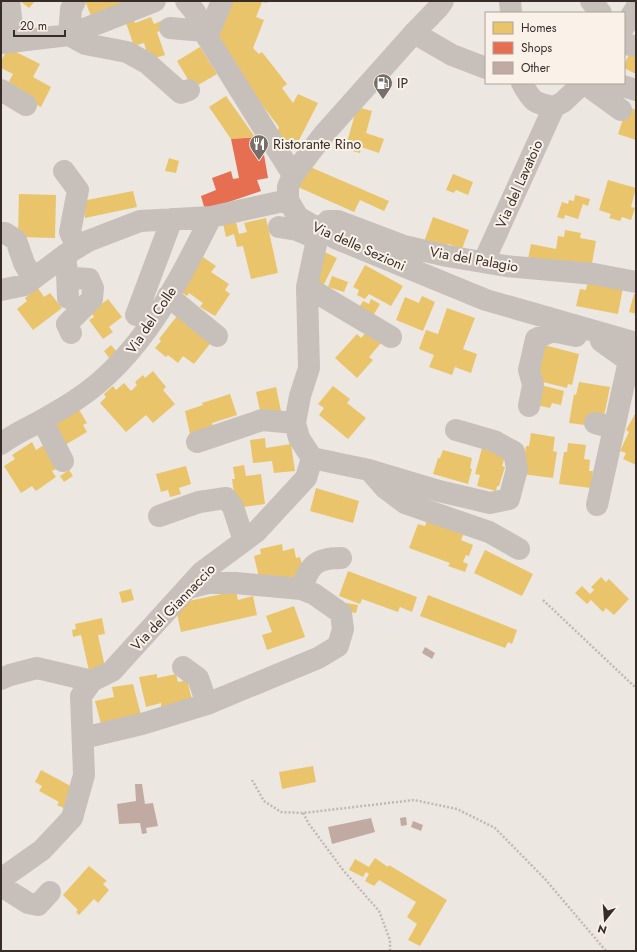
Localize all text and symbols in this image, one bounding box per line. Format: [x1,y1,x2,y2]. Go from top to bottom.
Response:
scale bar [14,12,65,38]
legend [485,12,625,84]
text: 20 m [20,17,47,35]
text: Homes [521,19,557,37]
text: Shops [521,39,552,57]
text: Other [521,59,551,77]
fuel station icon: IP [372,72,394,100]
place label: IP [397,73,408,93]
restaurant icon: Ristorante Rino [248,133,270,161]
place label: Ristorante Rino [273,134,362,154]
street label: Via del Lavatoio [491,136,548,231]
street label: Via delle Sezioni [309,216,409,276]
street label: Via del Palagio [428,241,520,277]
street label: Via del Colle [121,282,181,358]
street label: Via del Giannaccio [126,559,220,655]
north arrow [585,900,625,940]
text: N [596,921,609,938]

